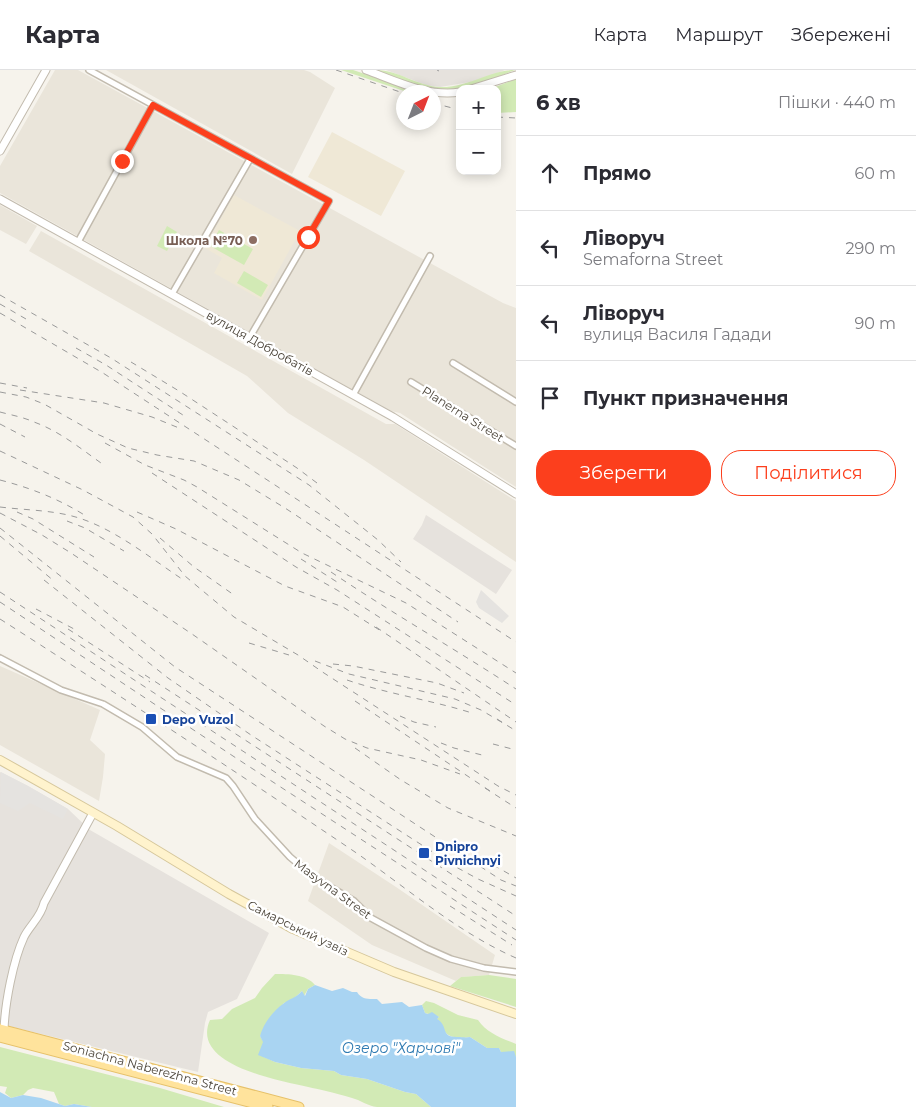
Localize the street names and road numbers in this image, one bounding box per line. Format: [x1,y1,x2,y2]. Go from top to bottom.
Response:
street label: вулиця Добробатів [204,307,316,379]
street label: Planerna Street [419,383,507,445]
street label: Masyvna Street [291,856,375,922]
street label: Самарський узвіз [245,897,351,959]
street label: Soniachna Naberezhna Street [61,1038,239,1098]

